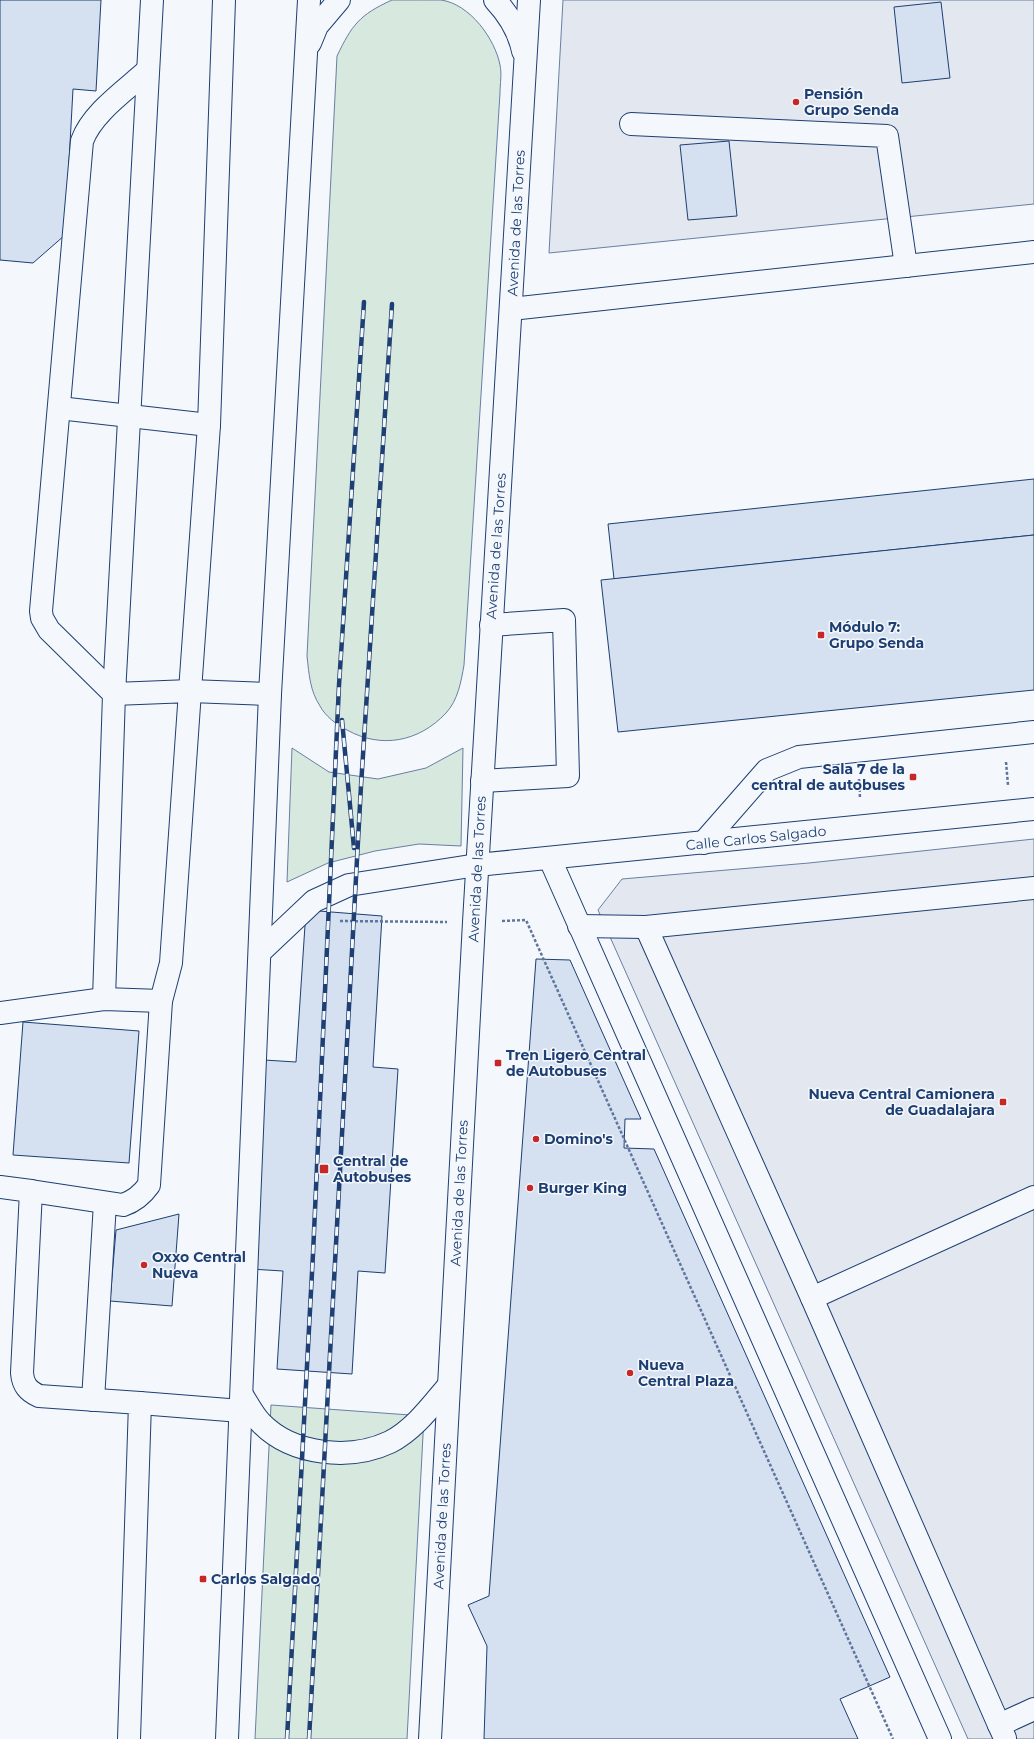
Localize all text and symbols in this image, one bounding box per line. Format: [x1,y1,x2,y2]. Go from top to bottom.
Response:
place label: Pensión Grupo Senda [804,85,899,119]
marker: Pensión Grupo Senda [791,97,801,107]
street label: Avenida de las Torres [503,149,529,297]
street label: Avenida de las Torres [482,472,510,620]
place label: Módulo 7: Grupo Senda [829,618,924,652]
marker: Módulo 7: Grupo Senda [816,630,826,640]
place label: Sala 7 de la central de autobuses [751,760,906,794]
marker: Sala 7 de la central de autobuses [908,772,918,782]
street label: Avenida de las Torres [464,795,490,943]
street label: Calle Carlos Salgado [685,822,827,854]
place label: Tren Ligero Central de Autobuses [506,1046,646,1080]
marker: Tren Ligero Central de Autobuses [493,1058,503,1068]
place label: Nueva Central Camionera de Guadalajara [808,1085,995,1119]
marker: Nueva Central Camionera de Guadalajara [998,1097,1008,1107]
street label: Avenida de las Torres [446,1119,472,1267]
place label: Domino's [544,1130,614,1148]
marker: Domino's [531,1134,541,1144]
place label: Central de Autobuses [332,1152,412,1186]
marker: Central de Autobuses [318,1163,330,1175]
place label: Burger King [538,1179,627,1197]
marker: Burger King [525,1183,535,1193]
place label: Oxxo Central Nueva [152,1248,246,1282]
marker: Oxxo Central Nueva [139,1260,149,1270]
place label: Nueva Central Plaza [638,1356,734,1390]
marker: Nueva Central Plaza [625,1368,635,1378]
street label: Avenida de las Torres [429,1442,455,1590]
place label: Carlos Salgado [211,1570,320,1588]
marker: Carlos Salgado [198,1574,208,1584]

